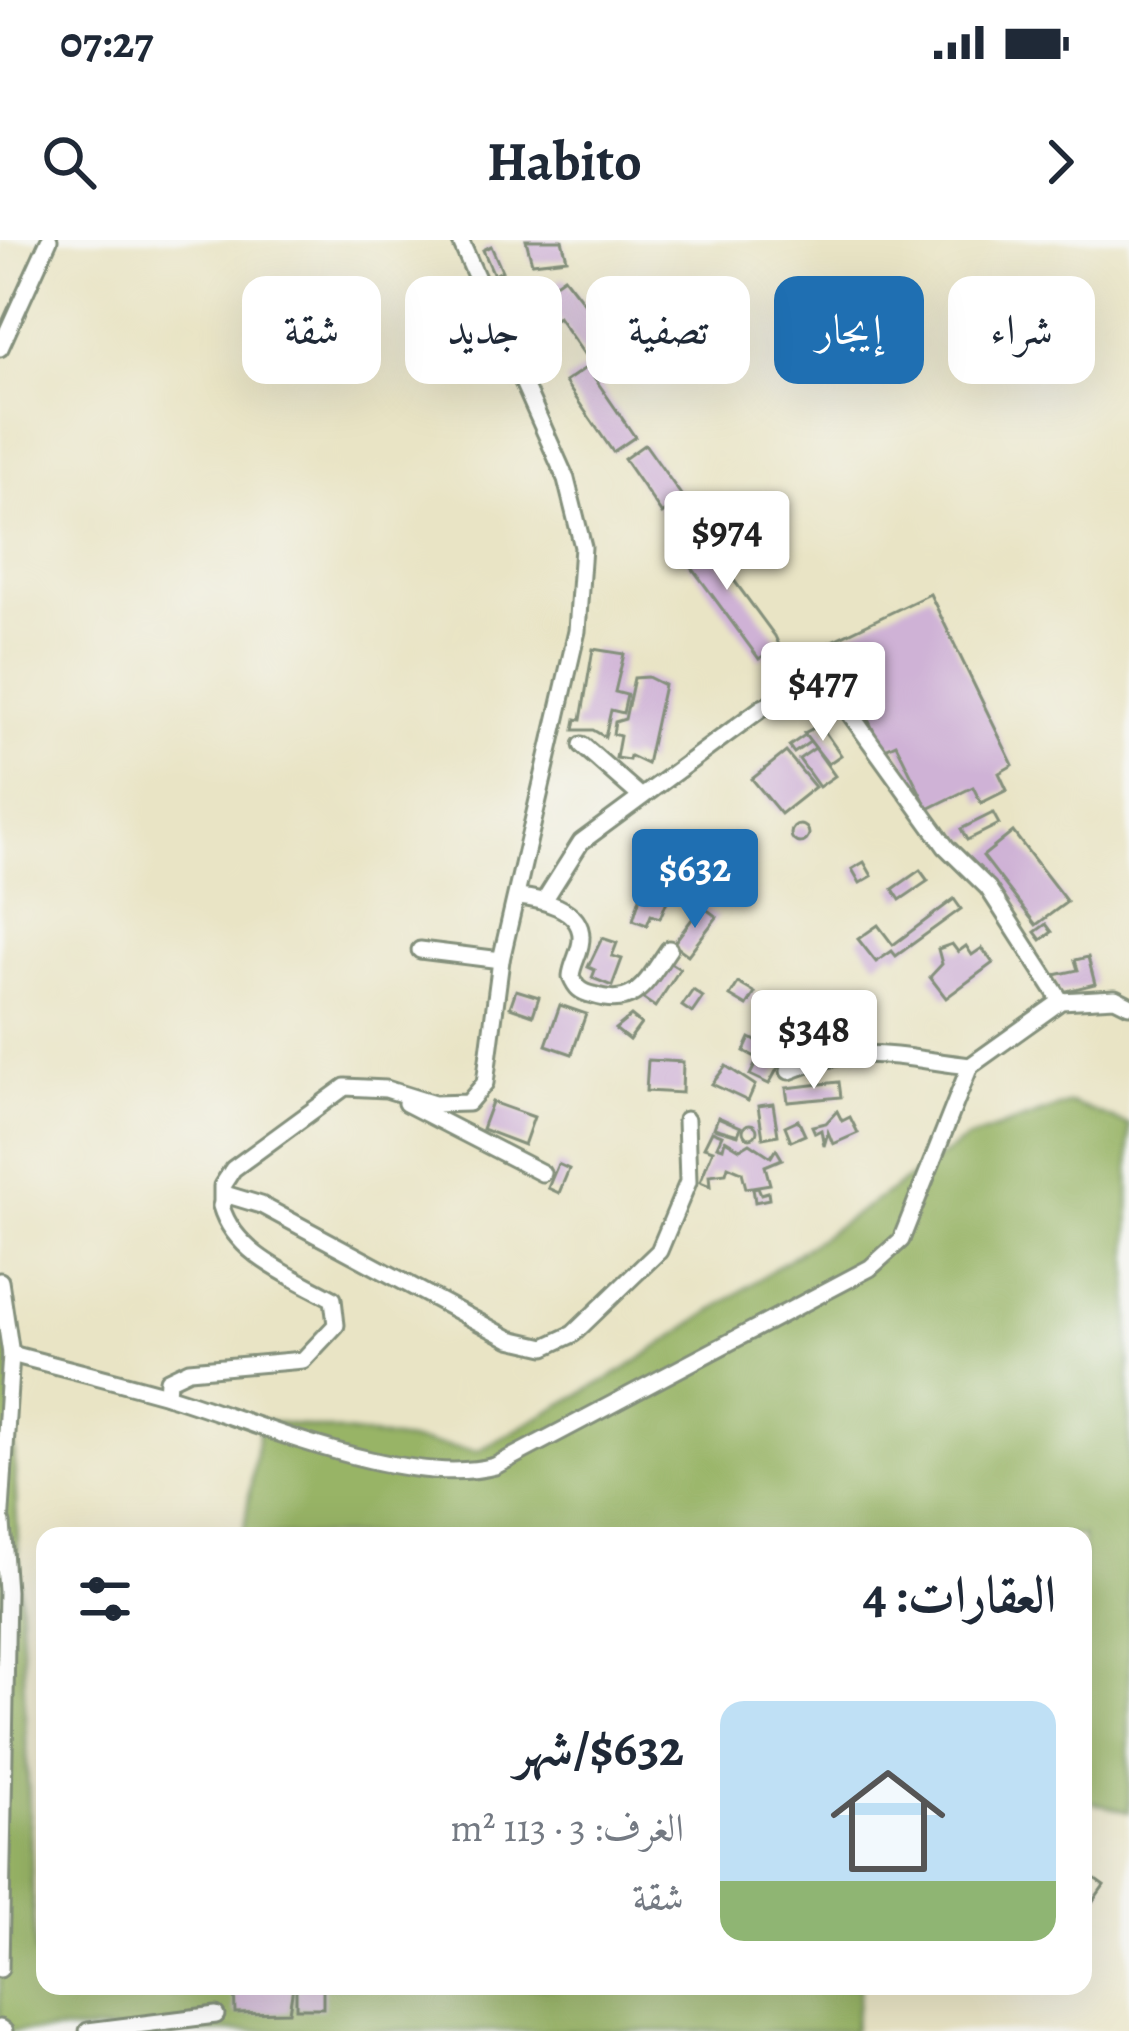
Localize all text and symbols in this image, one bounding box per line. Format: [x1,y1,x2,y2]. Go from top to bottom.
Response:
text: 07:27 [60,11,154,73]
text: Habito [487,125,642,199]
icon: search [36,129,102,195]
icon: forward [1027,129,1093,195]
chip: شقة [242,276,381,384]
chip: جديد [405,276,562,384]
chip: تصفية [586,276,750,384]
chip: إيجار [774,276,924,384]
chip: شراء [948,276,1095,384]
pin: $974 [656,491,798,593]
text: $974 [691,503,763,556]
pin: $477 [752,642,894,744]
text: $477 [788,654,858,707]
pin: $632 [624,829,766,931]
text: $632 [659,841,731,894]
pin: $348 [743,990,885,1092]
text: $348 [778,1002,850,1055]
text: العقارات: 4 [863,1560,1056,1630]
icon: filters [72,1566,138,1632]
text: $632/شهر [515,1713,684,1783]
icon: home [816,1749,960,1893]
text: الغرف: 3 · 113 m² [450,1801,684,1854]
text: شقة [632,1870,684,1923]

